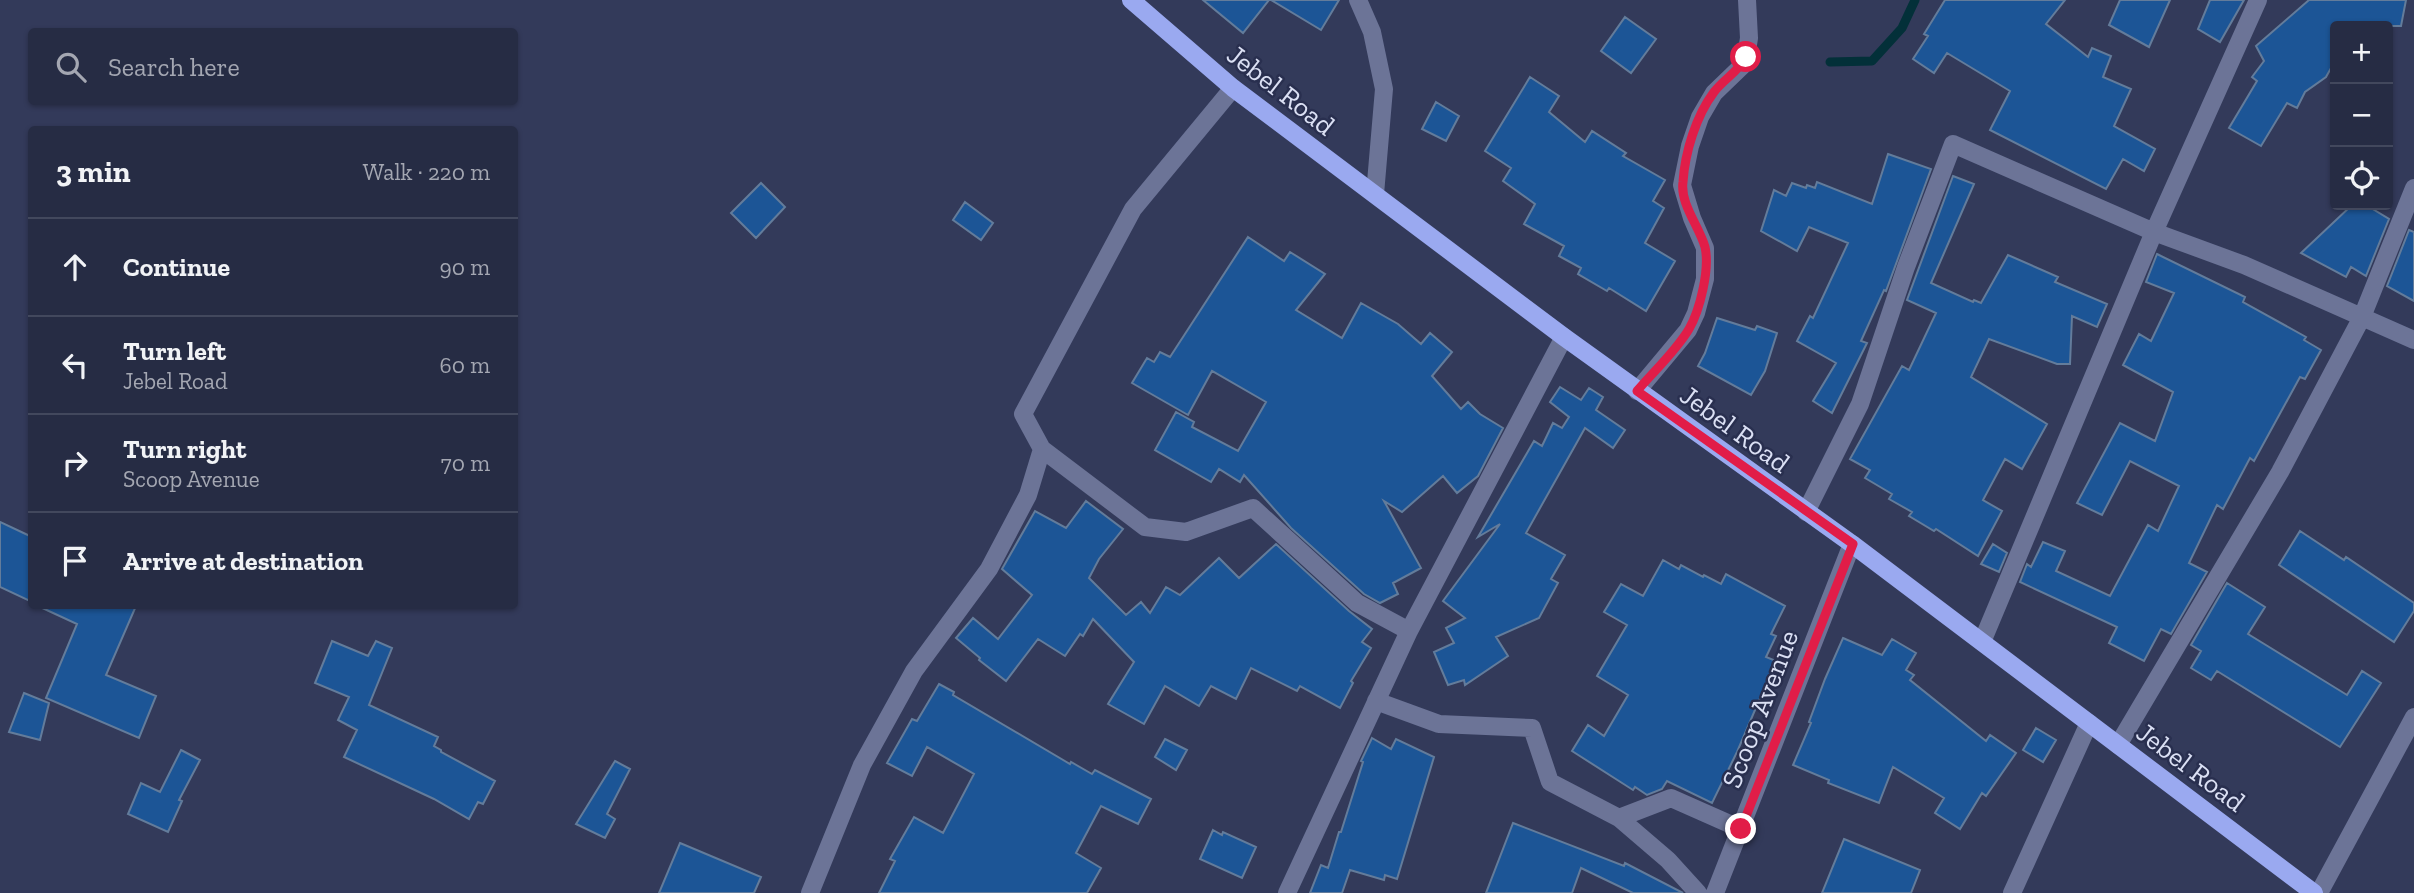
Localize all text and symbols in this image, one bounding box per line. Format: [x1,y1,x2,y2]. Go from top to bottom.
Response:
map controls [2330,21,2393,210]
button: + [2330,21,2393,84]
search box [28,28,518,105]
street label: Jebel Road [1221,38,1341,142]
route start [1730,41,1761,72]
icon: search [52,48,90,86]
text: Search here [108,51,240,83]
button: − [2330,84,2393,147]
button: locate [2330,147,2393,210]
text: 3 min [56,154,131,190]
text: Walk · 220 m [363,158,490,186]
icon: ahead [56,248,94,286]
text: Continue [123,251,230,283]
text: 90 m [439,253,490,281]
text: Turn left [123,335,226,367]
icon: left [56,346,94,384]
text: 60 m [439,351,490,379]
text: Jebel Road [123,367,228,395]
street label: Jebel Road [1674,378,1796,480]
text: Turn right [123,433,246,465]
icon: right [56,444,94,482]
text: 70 m [441,449,490,477]
text: Scoop Avenue [123,465,260,493]
icon: arrive [56,542,94,580]
text: Arrive at destination [123,545,363,577]
street label: Scoop Avenue [1715,625,1805,793]
street label: Jebel Road [2130,715,2252,819]
route end [1725,813,1756,844]

